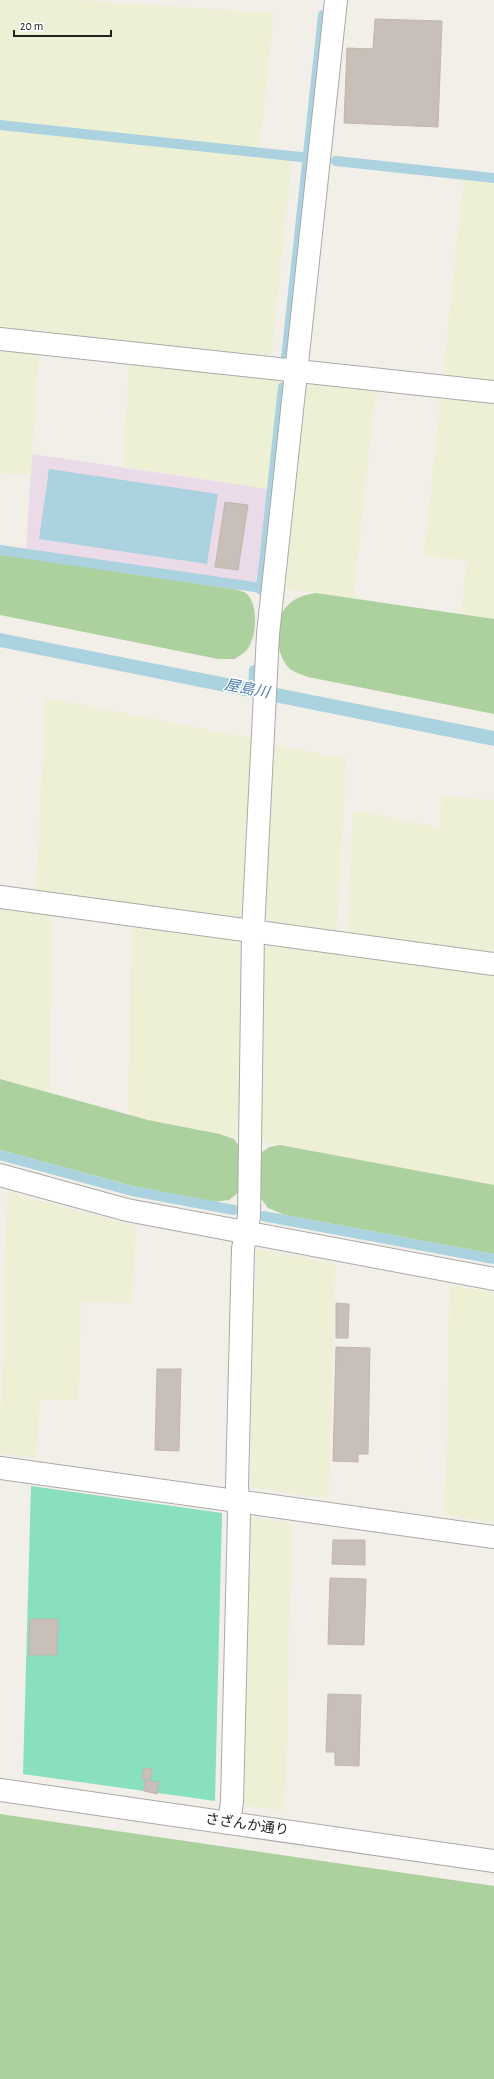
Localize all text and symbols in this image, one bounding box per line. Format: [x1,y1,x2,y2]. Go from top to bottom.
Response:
scale bar [14,12,111,38]
text: 20 m [20,20,43,32]
water label: 屋島川 [223,676,273,701]
street label: さざんか通り [204,1810,290,1838]

